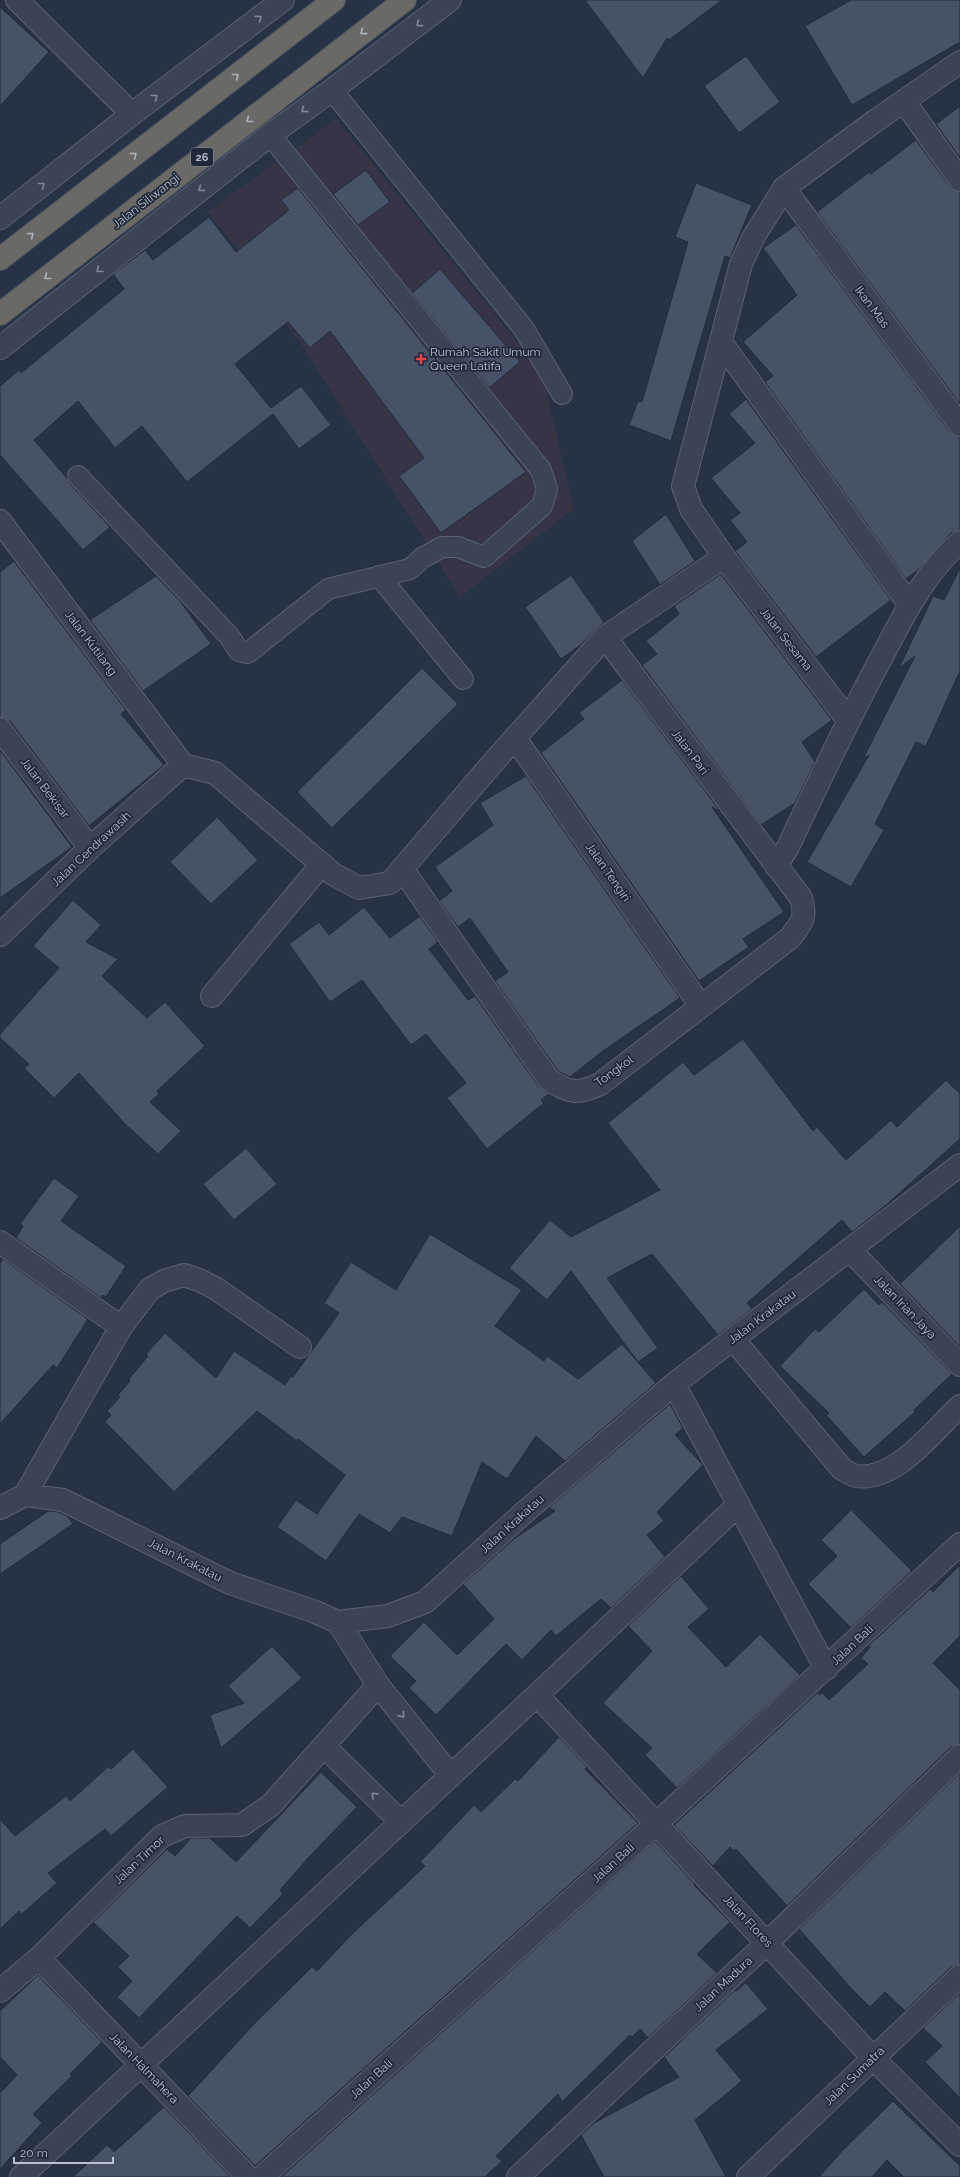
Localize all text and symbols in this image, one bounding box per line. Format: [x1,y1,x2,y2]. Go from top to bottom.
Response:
one-way arrow [254,16,261,23]
one-way arrow [417,19,424,26]
one-way arrow [361,27,368,34]
one-way arrow [232,73,239,80]
one-way arrow [150,94,157,101]
one-way arrow [302,105,309,112]
one-way arrow [247,115,254,122]
road number: 26 [191,148,213,166]
one-way arrow [129,153,136,160]
street label: Jalan Siliwangi [110,171,182,231]
one-way arrow [37,183,44,190]
one-way arrow [199,185,206,192]
one-way arrow [26,232,33,239]
one-way arrow [97,265,104,272]
one-way arrow [45,272,52,279]
street label: Ikan Mas [852,283,892,331]
place label: Rumah Sakit Umum Queen Latifa [430,345,541,373]
marker: Rumah Sakit Umum Queen Latifa [415,353,427,365]
street label: Jalan Sesama [757,605,815,673]
street label: Jalan Kutilang [62,608,120,678]
street label: Jalan Pari [669,727,711,777]
street label: Jalan Bekisar [18,755,73,822]
street label: Jalan Cendrawasih [48,808,134,890]
street label: Jalan Tengiri [583,840,633,904]
street label: Tongkol [592,1052,636,1090]
street label: Jalan Irian Jaya [871,1272,939,1342]
street label: Jalan Krakatau [725,1287,799,1347]
street label: Jalan Krakatau [477,1492,547,1556]
street label: Jalan Krakatau [146,1535,224,1585]
street label: Jalan Bali [828,1622,876,1668]
one-way arrow [398,1710,405,1718]
one-way arrow [371,1792,379,1800]
street label: Jalan Timor [111,1833,168,1887]
street label: Jalan Bali [589,1840,637,1886]
street label: Jalan Flores [720,1892,776,1950]
street label: Jalan Madura [691,1954,755,2014]
street label: Jalan Halmahera [107,2030,181,2106]
street label: Jalan Sumatra [821,2044,887,2108]
street label: Jalan Bali [347,2056,395,2102]
scale bar [14,2139,113,2165]
text: 20 m [20,2146,48,2160]

